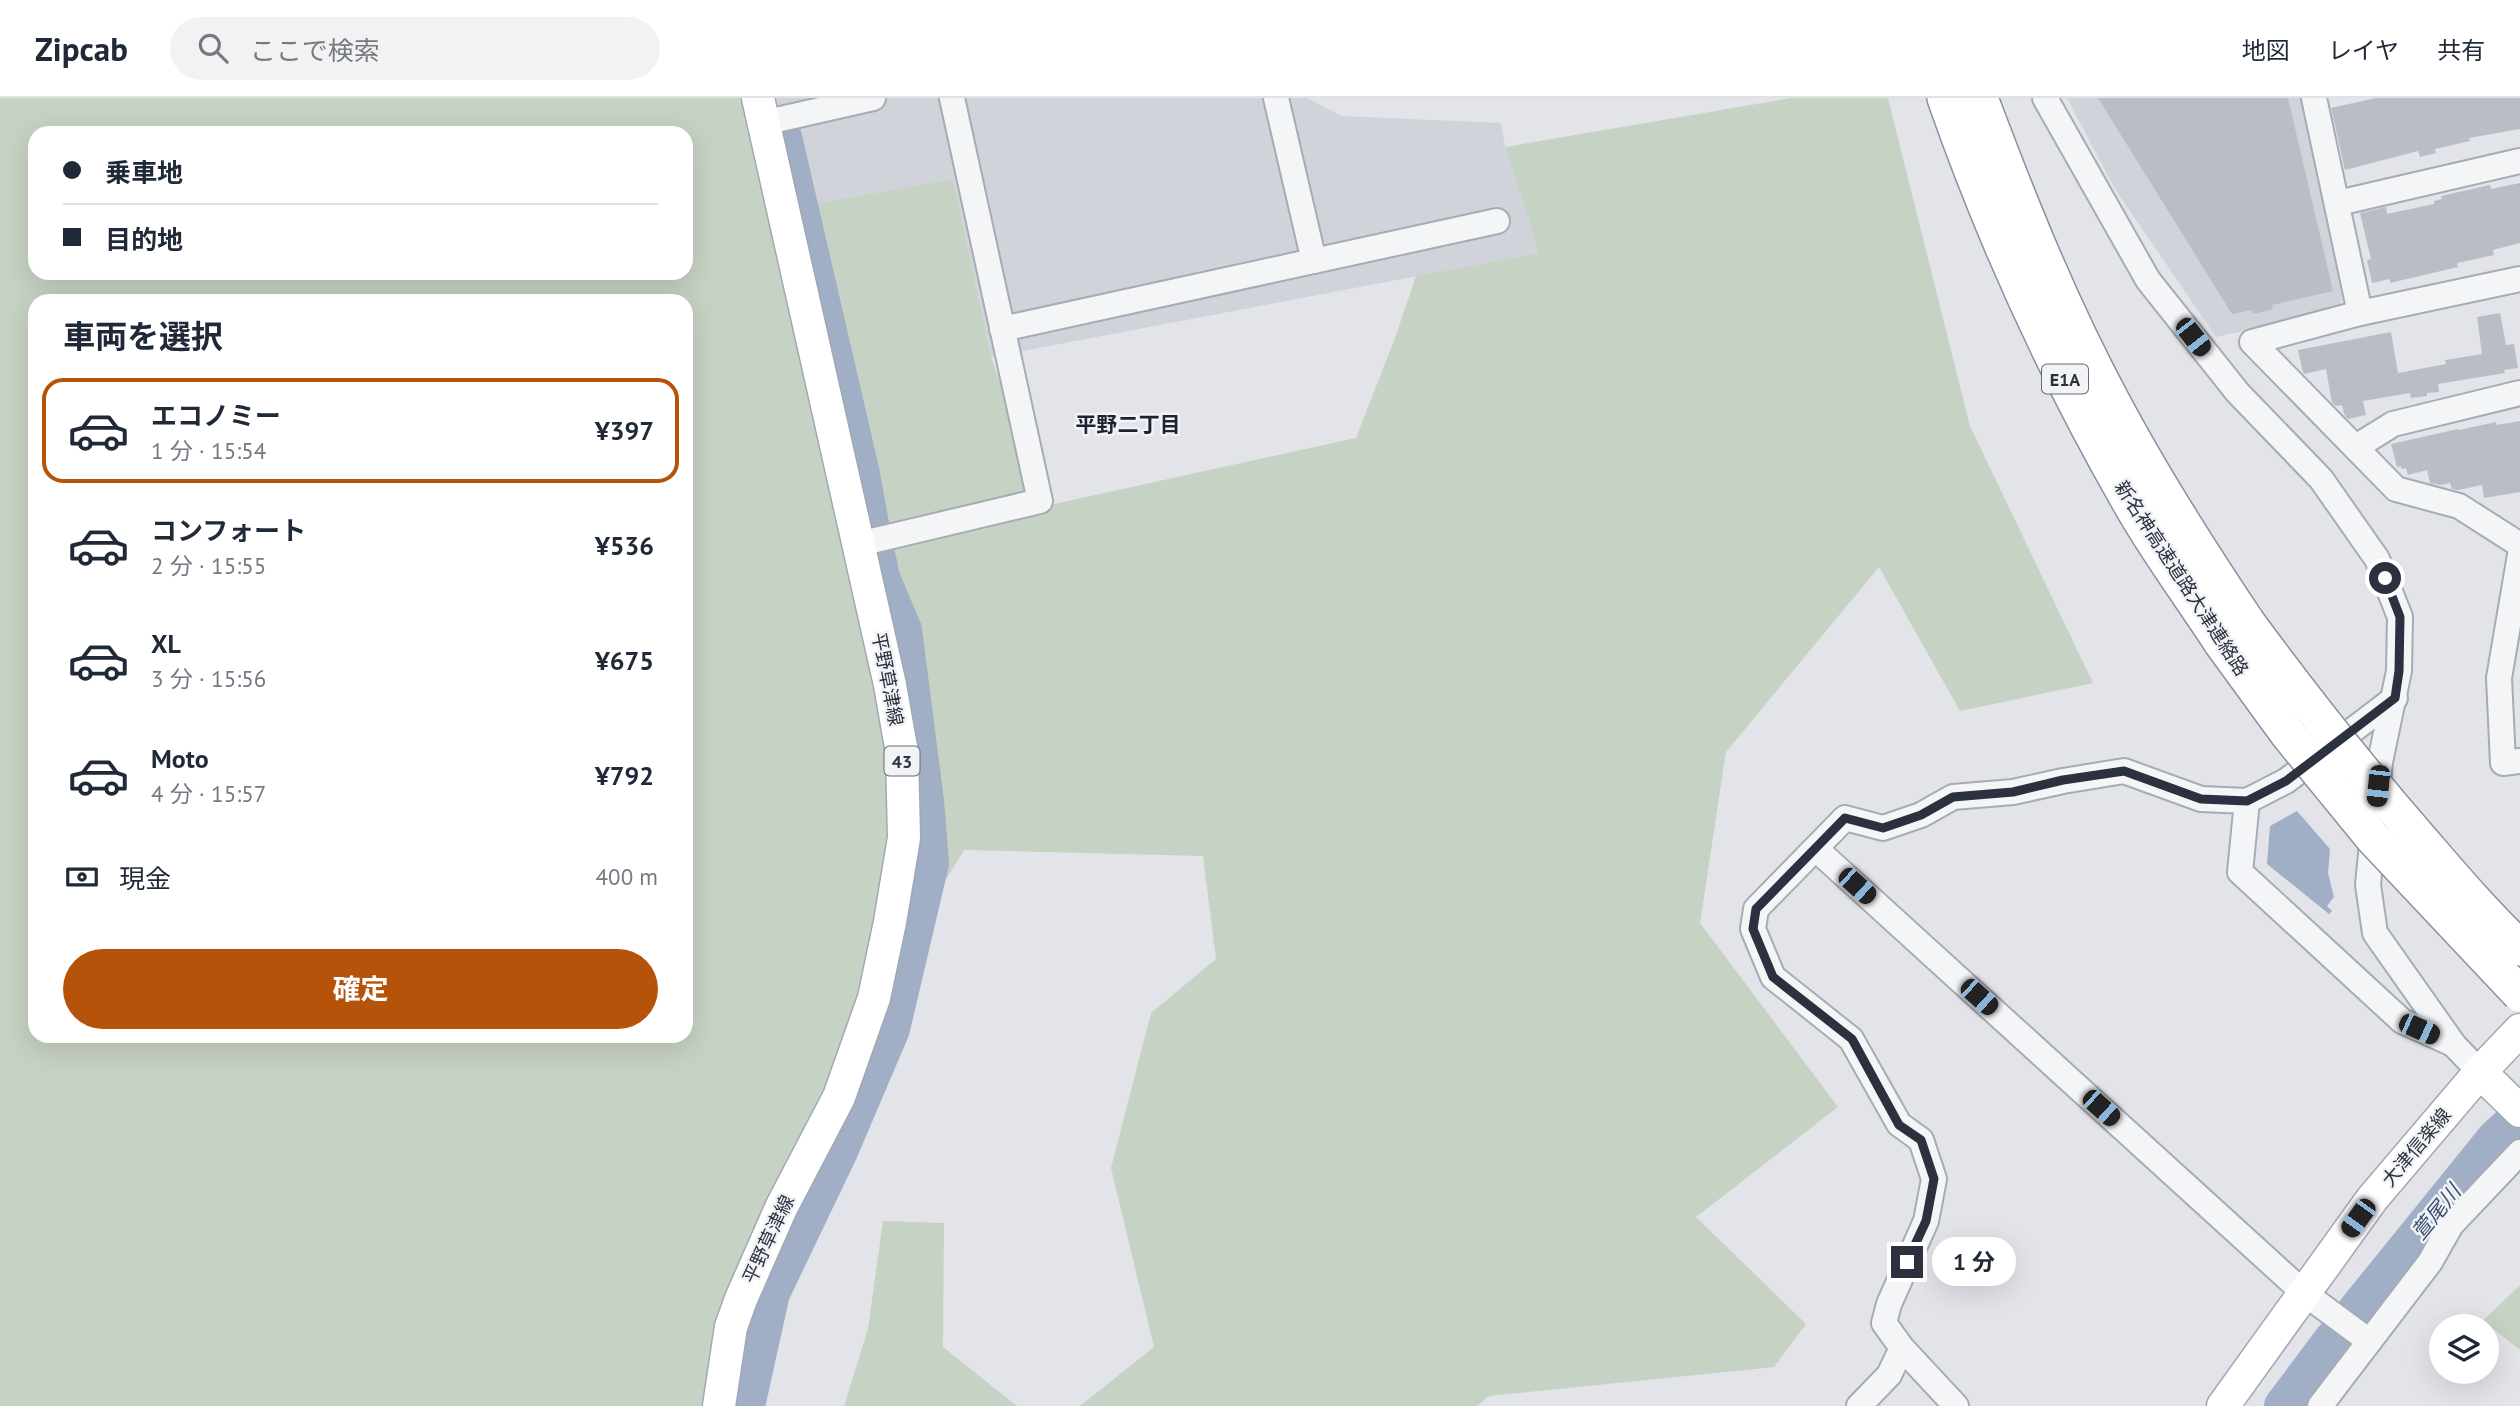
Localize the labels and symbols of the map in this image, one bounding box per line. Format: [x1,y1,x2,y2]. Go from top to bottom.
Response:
car [2172,314,2215,360]
road number: E1A [2042,365,2088,394]
district label: 平野二丁目 [1076,411,1181,438]
street label: 新名神高速道路大津連絡路 [2110,476,2254,680]
route start [2369,562,2401,594]
street label: 平野草津線 [867,630,909,728]
road number: 43 [884,746,920,776]
car [2366,764,2391,808]
car [1835,864,1880,908]
car [1957,975,2002,1019]
car [2396,1011,2443,1047]
car [2079,1086,2124,1130]
street label: 大津信楽線 [2376,1103,2456,1191]
water label: 萱尾川 [2406,1177,2468,1245]
street label: 平野草津線 [737,1191,799,1287]
car [2338,1195,2379,1241]
callout: 1 分 [1932,1238,2016,1286]
route end [1891,1246,1923,1278]

